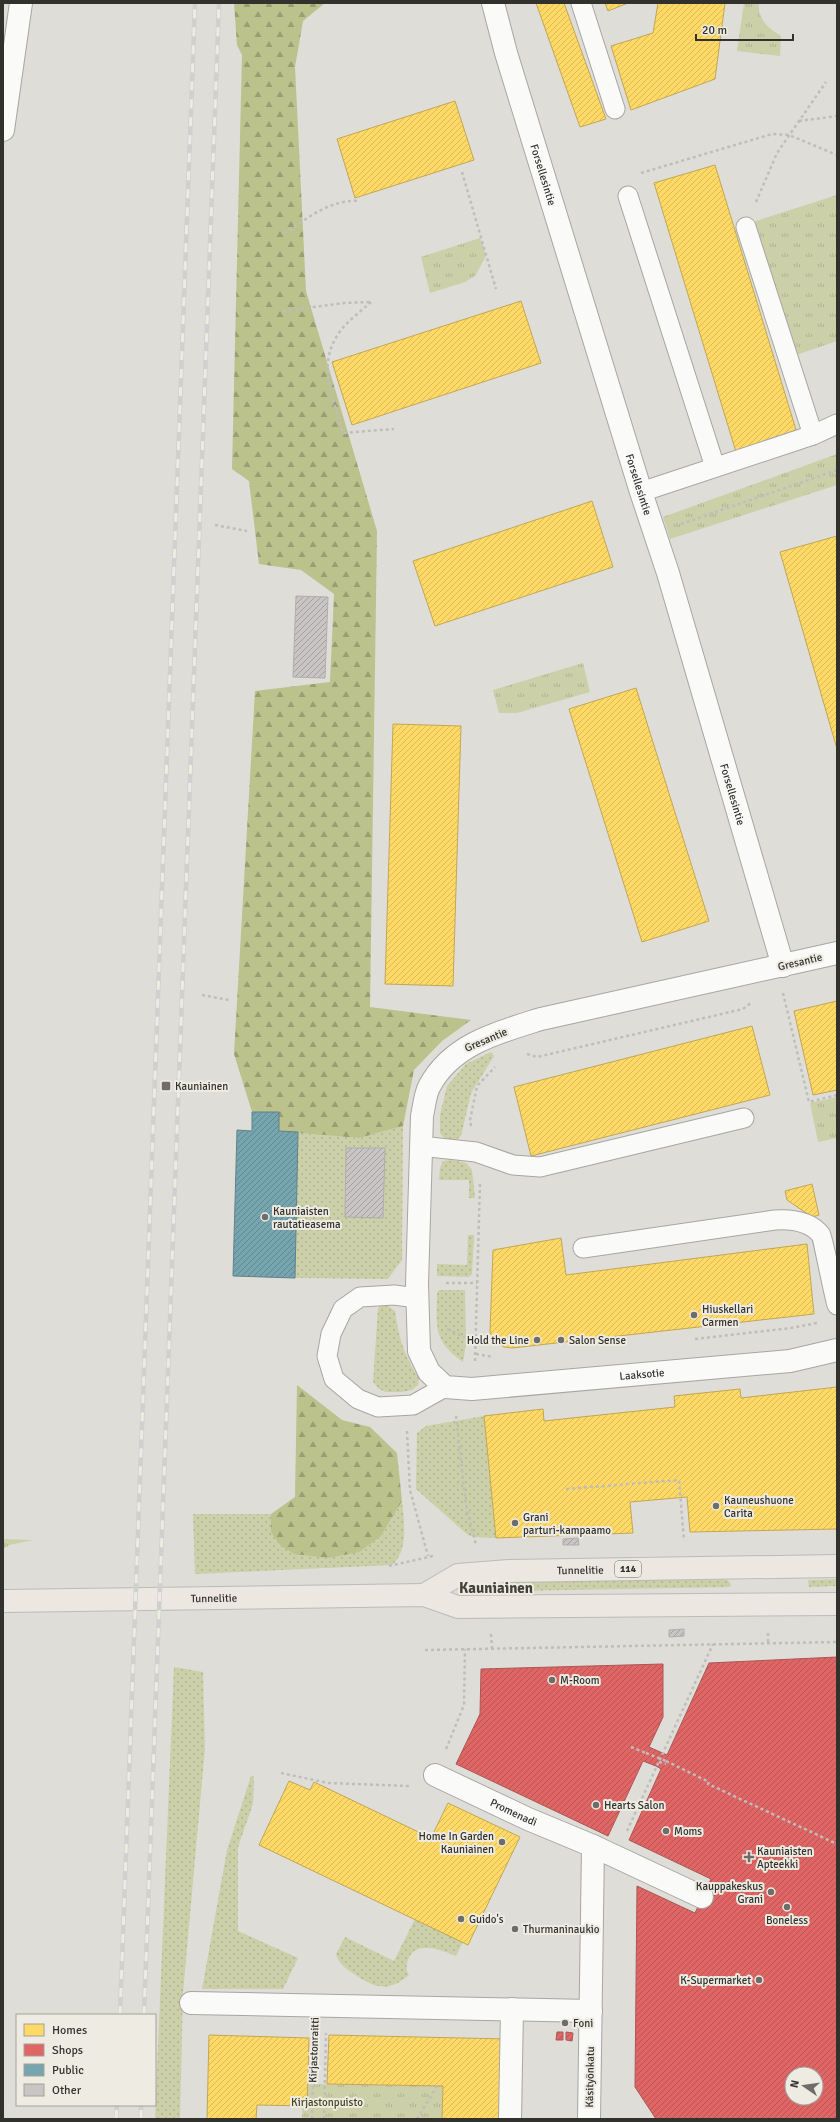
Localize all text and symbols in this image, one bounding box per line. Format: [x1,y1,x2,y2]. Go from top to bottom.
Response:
scale bar [696,16,793,42]
text: 20 m [702,23,727,38]
street label: Forsellesintie [528,142,559,207]
street label: Forsellesintie [623,452,655,517]
street label: Forsellesintie [718,762,748,827]
street label: Gresantie [777,951,823,973]
street label: Gresantie [463,1025,509,1055]
marker: Kauniainen [160,1080,172,1092]
place label: Kauniainen [175,1080,228,1093]
place label: Kauniaisten rautatieasema [273,1205,341,1231]
marker: Kauniaisten rautatieasema [260,1212,270,1222]
place label: Hiuskellari Carmen [702,1303,753,1329]
marker: Hiuskellari Carmen [689,1310,699,1320]
place label: Hold the Line [467,1334,529,1347]
place label: Salon Sense [569,1334,626,1347]
marker: Hold the Line [532,1335,542,1345]
marker: Salon Sense [556,1335,566,1345]
street label: Laaksotie [619,1366,665,1383]
place label: Kauneushuone Carita [724,1494,794,1520]
marker: Kauneushuone Carita [711,1501,721,1511]
place label: Grani parturi-kampaamo [523,1511,611,1537]
marker: Grani parturi-kampaamo [510,1518,520,1528]
road number: 114 [615,1561,641,1577]
street label: Tunnelitie [557,1563,604,1577]
district label: Kauniainen [459,1579,533,1597]
street label: Tunnelitie [191,1591,237,1605]
place label: M-Room [560,1674,600,1687]
marker: M-Room [547,1675,557,1685]
street label: Promenadi [488,1796,539,1829]
place label: Hearts Salon [604,1799,664,1812]
marker: Hearts Salon [591,1800,601,1810]
place label: Moms [674,1825,702,1838]
marker: Moms [661,1826,671,1836]
place label: Home In Garden Kauniainen [419,1830,494,1856]
marker: Home In Garden Kauniainen [497,1837,507,1847]
place label: Kauniaisten Apteekki [757,1845,813,1871]
marker: Kauniaisten Apteekki [744,1852,754,1862]
place label: Kauppakeskus Grani [696,1880,763,1906]
marker: Kauppakeskus Grani [766,1887,776,1897]
marker: Boneless [782,1902,792,1912]
place label: Guido's [469,1913,504,1926]
marker: Guido's [456,1914,466,1924]
place label: Boneless [766,1914,808,1927]
place label: Thurmaninaukio [523,1923,600,1936]
marker: Thurmaninaukio [510,1924,520,1934]
place label: K-Supermarket [680,1974,751,1987]
marker: K-Supermarket [754,1975,764,1985]
legend [16,2014,156,2106]
street label: Kirjastonraitti [306,2017,322,2083]
place label: Foni [573,2017,593,2030]
marker: Foni [560,2018,570,2028]
text: Homes [52,2023,87,2038]
text: Shops [52,2043,83,2058]
street label: Käsityönkatu [583,2046,597,2108]
text: Public [52,2063,84,2078]
north arrow [784,2066,824,2106]
text: N [788,2079,802,2089]
text: Other [52,2083,82,2098]
park label: Kirjastonpuisto [291,2096,363,2109]

